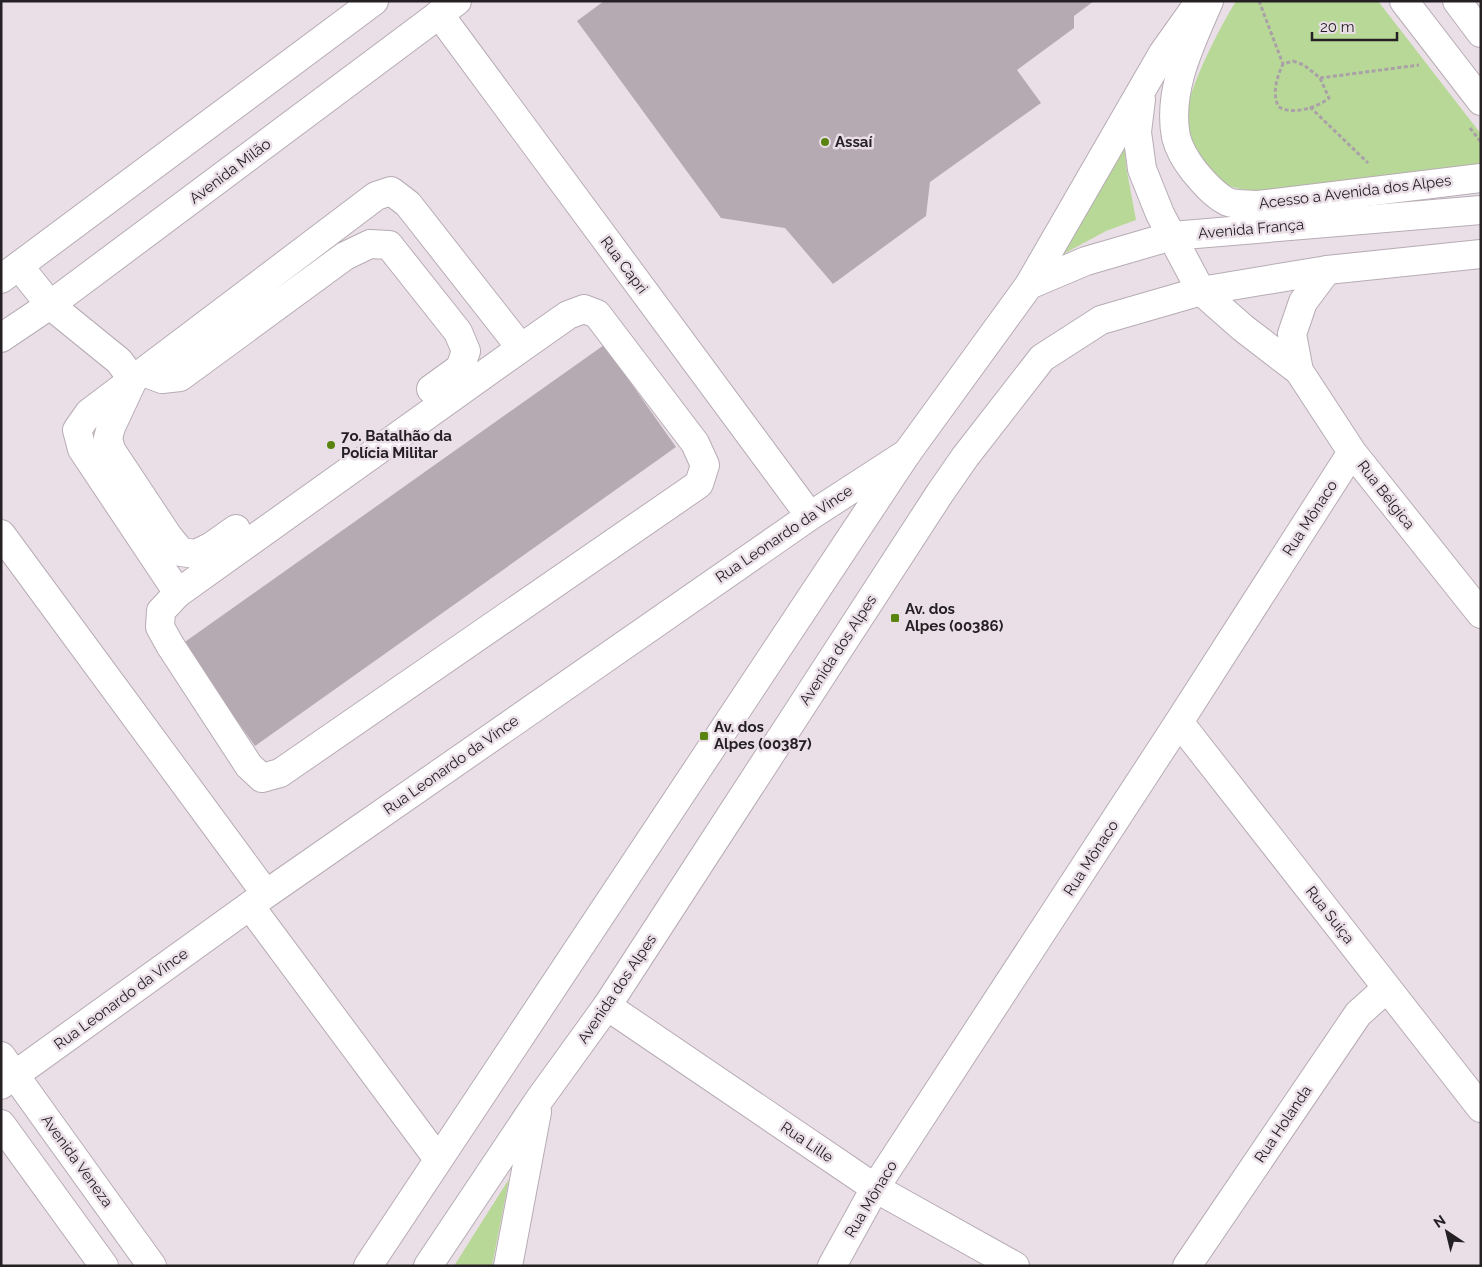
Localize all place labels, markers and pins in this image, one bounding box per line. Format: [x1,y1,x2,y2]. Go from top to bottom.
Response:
place label: Assaí [835,133,872,151]
marker: Assaí [819,136,831,148]
place label: 7o. Batalhão da Polícia Militar [341,427,452,462]
marker: 7o. Batalhão da Polícia Militar [325,439,337,451]
place label: Av. dos Alpes (00386) [905,600,1004,635]
marker: Av. dos Alpes (00386) [889,612,901,624]
place label: Av. dos Alpes (00387) [714,718,812,753]
marker: Av. dos Alpes (00387) [698,730,710,742]

